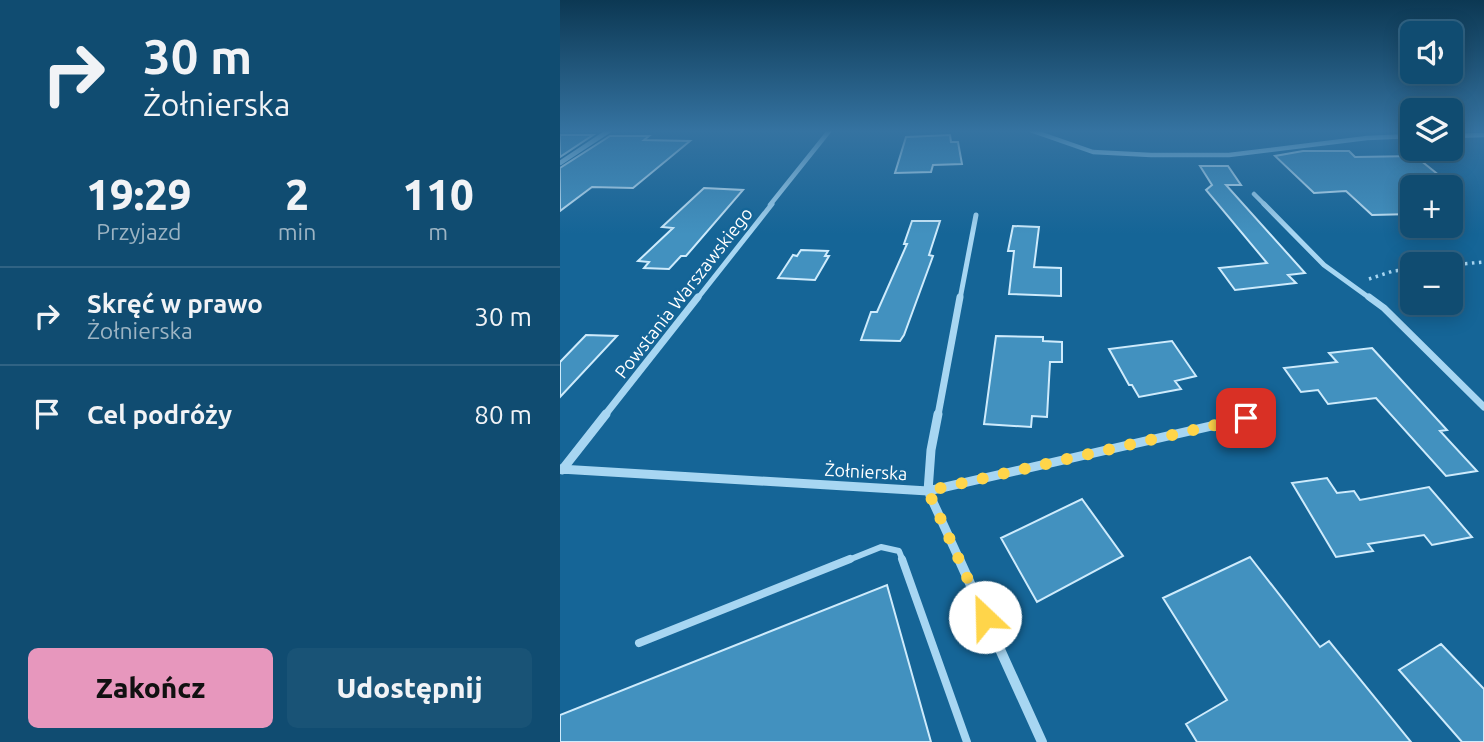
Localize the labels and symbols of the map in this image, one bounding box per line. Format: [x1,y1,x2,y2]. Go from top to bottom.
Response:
street label: Powstania Warszawskiego [610,203,756,382]
pin [1216,388,1276,448]
street label: Żołnierska [824,459,908,483]
position arrow [948,580,1022,654]

